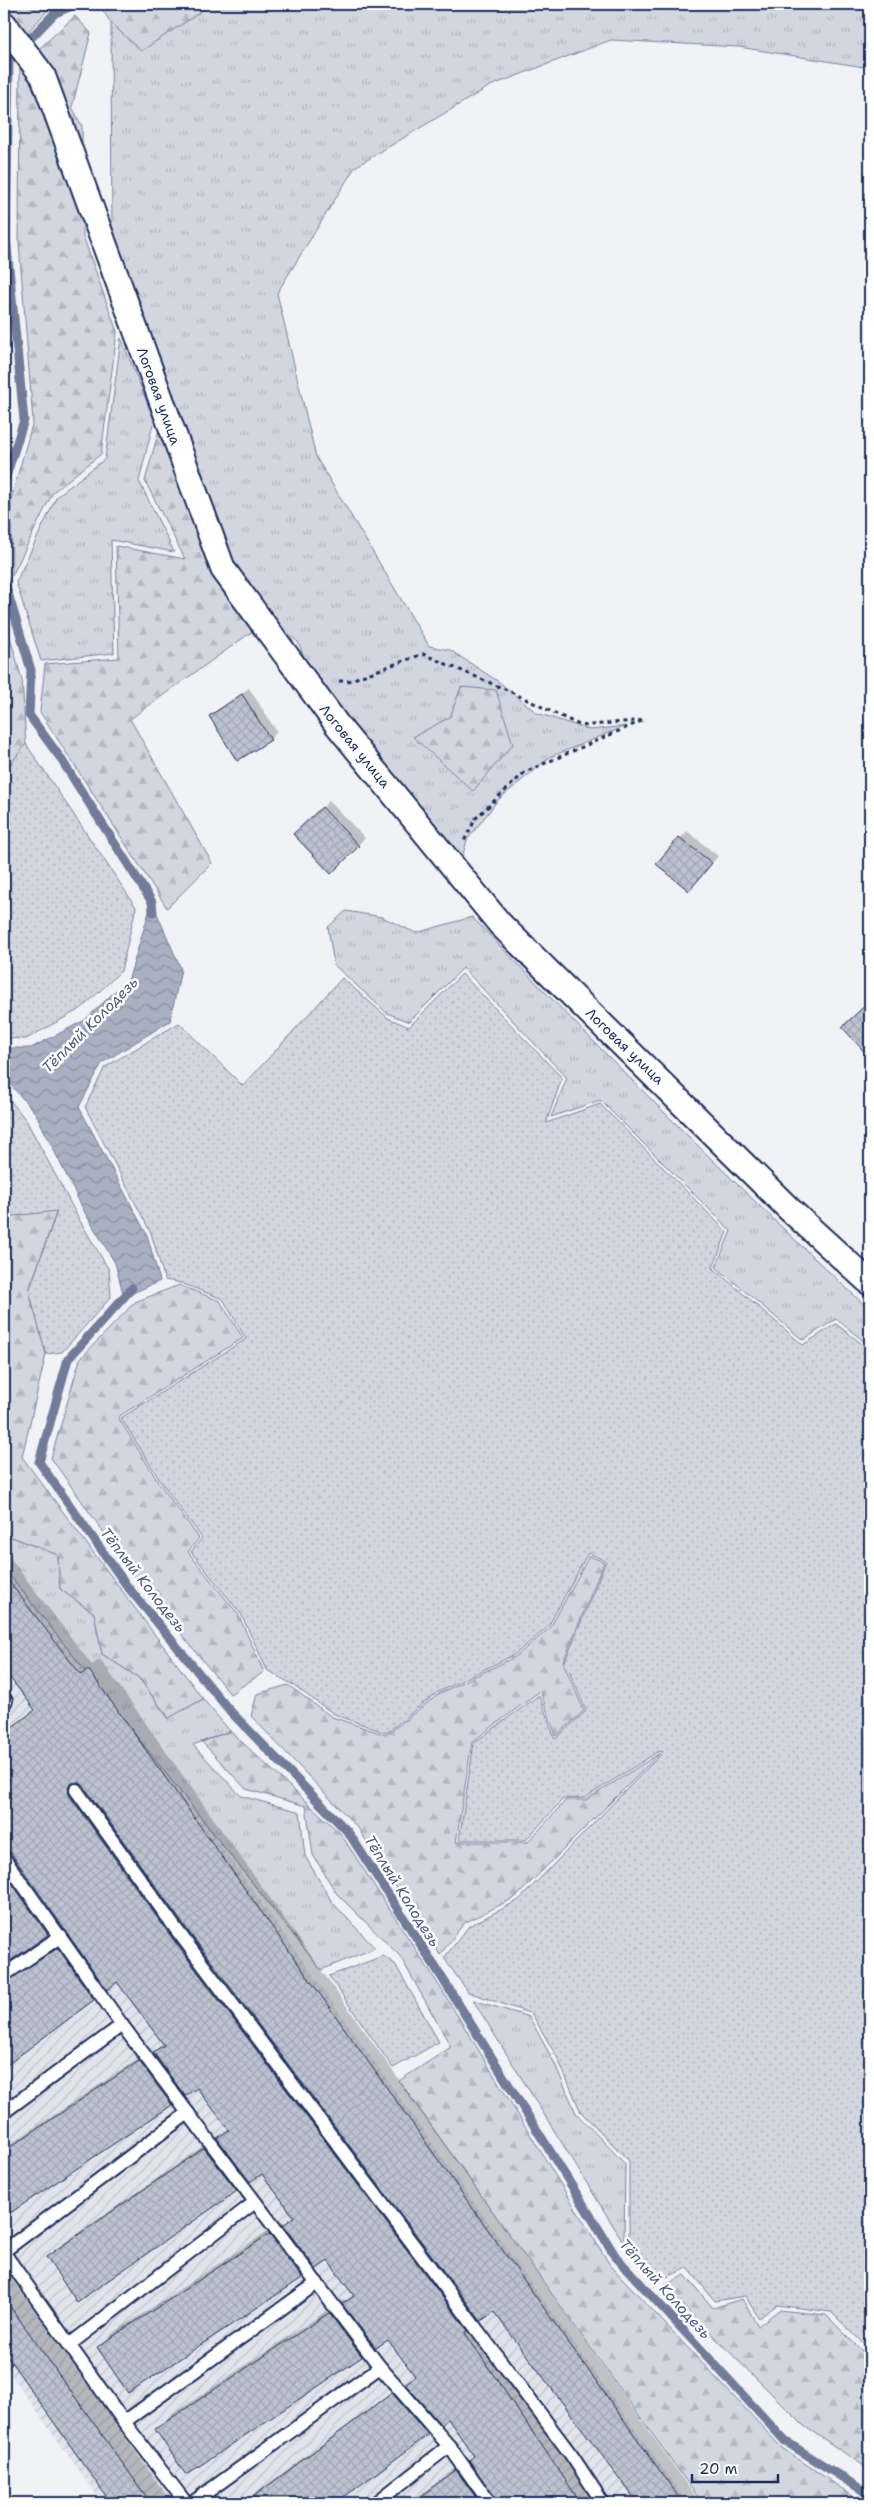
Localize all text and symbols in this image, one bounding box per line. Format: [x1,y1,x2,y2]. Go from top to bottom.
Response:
street label: Логовая улица [133,345,185,447]
street label: Логовая улица [316,701,394,792]
water label: Тёплый Колодезь [38,972,143,1077]
street label: Логовая улица [582,1004,668,1088]
water label: Тёплый Колодезь [96,1523,191,1637]
water label: Тёплый Колодезь [360,1831,445,1951]
water label: Тёплый Колодезь [615,2235,716,2344]
scale bar [692,2452,778,2484]
text: 20 m [699,2459,738,2479]

